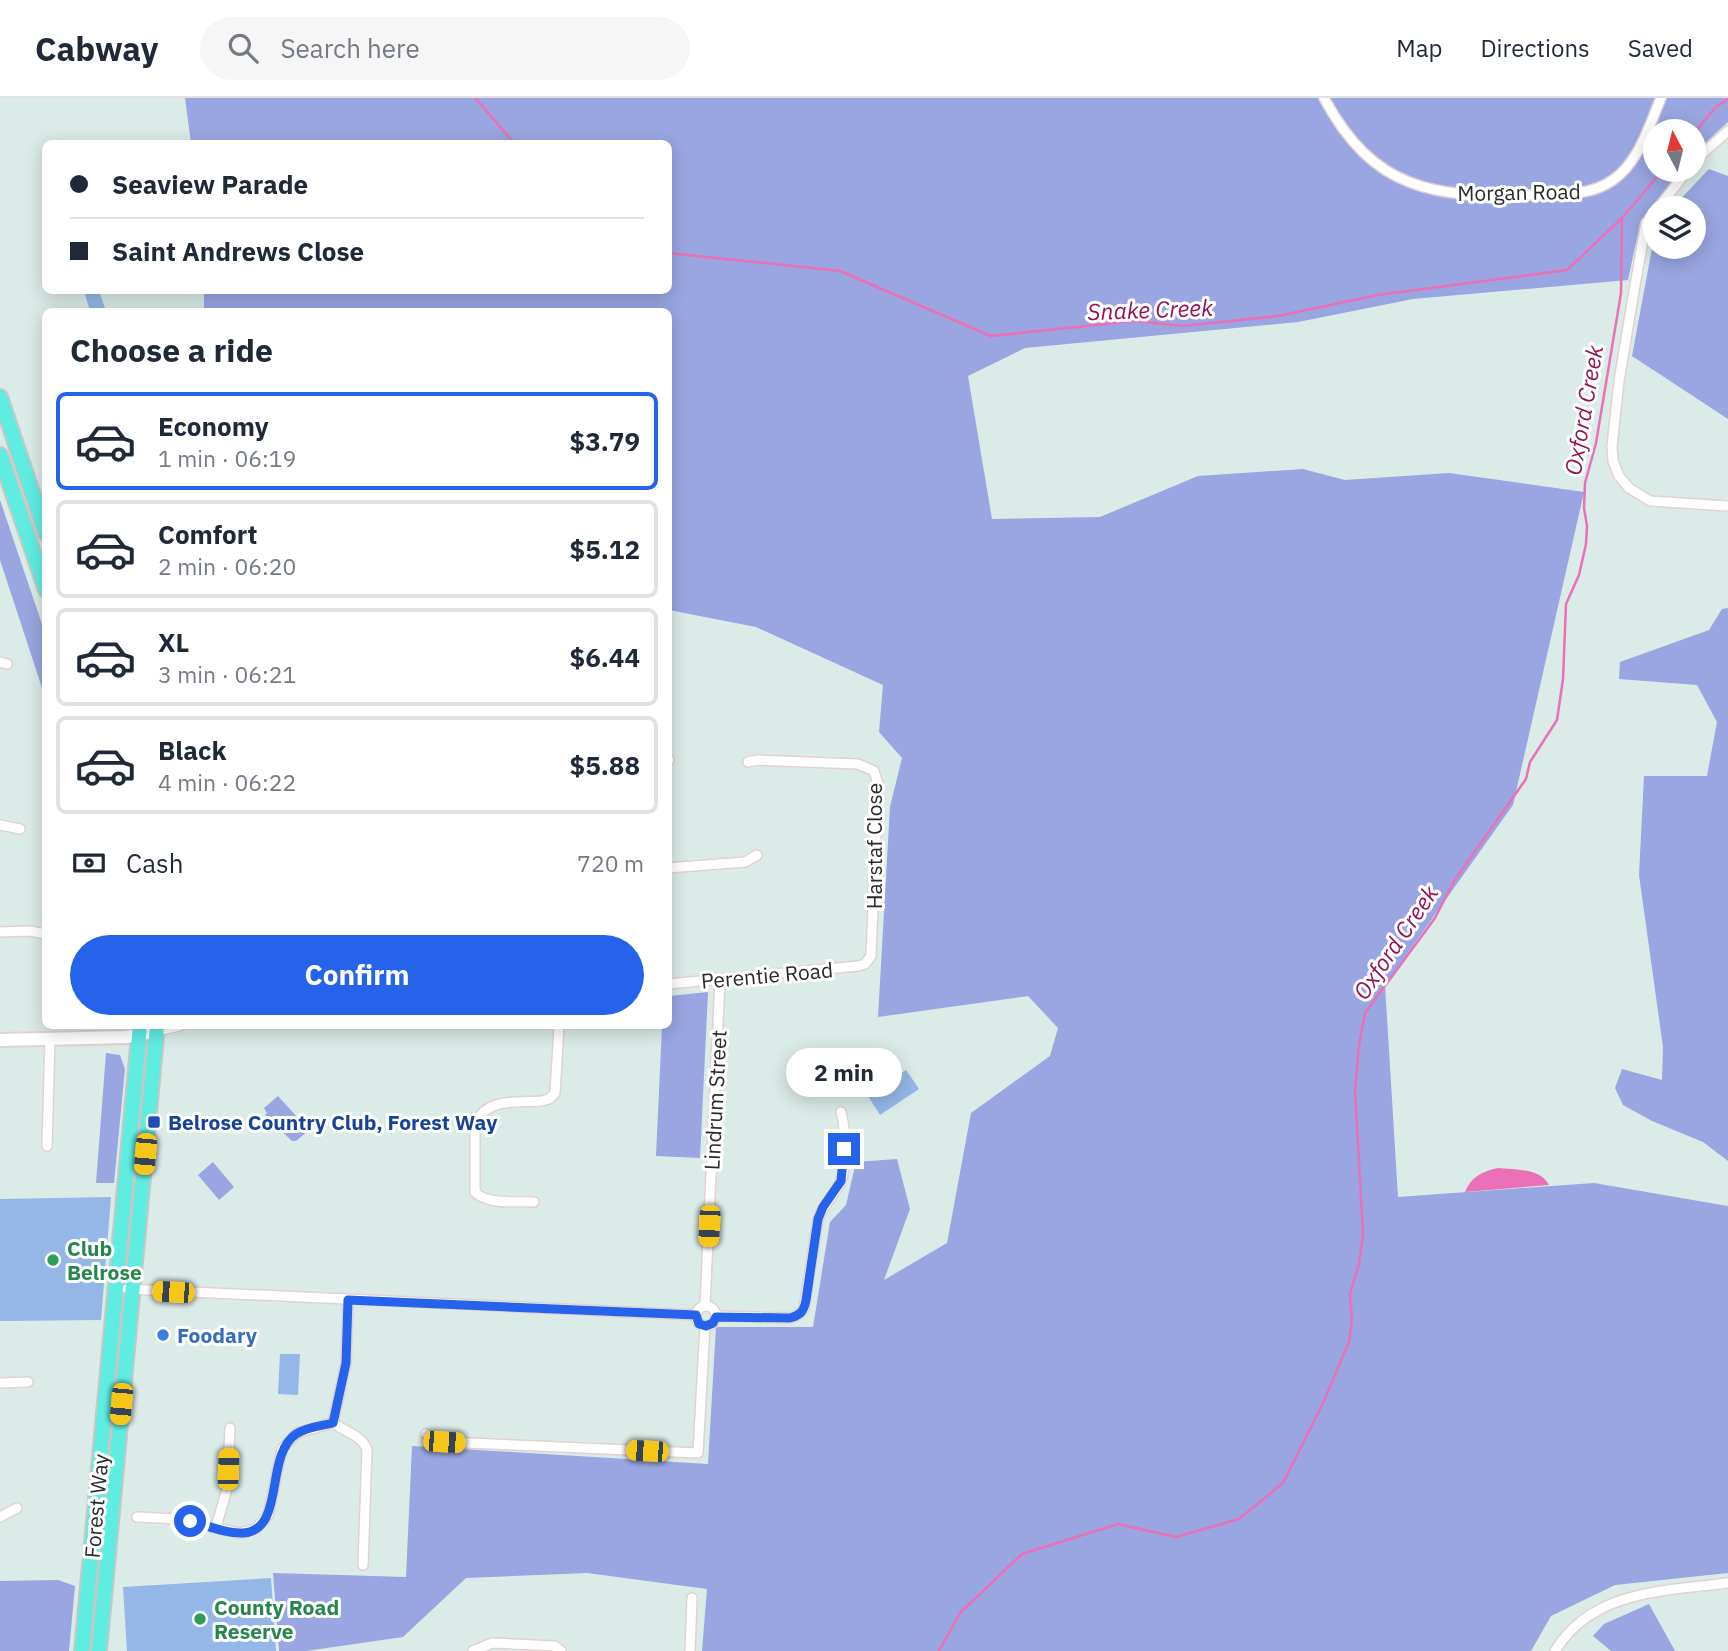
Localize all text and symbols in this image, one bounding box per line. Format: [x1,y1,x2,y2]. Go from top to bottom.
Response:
search box [200,17,690,80]
text: Cabway [35,27,158,70]
icon: search [224,29,262,67]
text: Search here [280,31,420,65]
text: Map [1396,32,1442,64]
text: Directions [1480,32,1590,64]
text: Saved [1628,32,1693,64]
north arrow [1643,119,1706,182]
map controls [1643,119,1706,259]
text: Seaview Parade [112,167,308,201]
street label: Morgan Road [1457,177,1581,207]
button: layers [1643,196,1706,259]
text: Saint Andrews Close [112,234,364,268]
water label: Snake Creek [1087,292,1214,326]
text: Choose a ride [70,329,273,371]
water label: Oxford Creek [1557,342,1609,477]
text: Economy [158,409,269,443]
icon: car [74,410,137,473]
text: $3.79 [570,424,640,458]
text: 1 min · 06:19 [158,443,296,473]
text: Comfort [158,517,257,551]
icon: car [74,518,137,581]
text: $5.12 [570,532,640,566]
text: 2 min · 06:20 [158,551,296,581]
text: XL [158,625,189,659]
icon: car [74,626,137,689]
text: $6.44 [570,640,640,674]
text: 3 min · 06:21 [158,659,296,689]
text: Black [158,733,226,767]
icon: car [74,734,137,797]
text: $5.88 [570,748,640,782]
text: 4 min · 06:22 [158,767,296,797]
street label: Harstaf Close [860,783,888,909]
icon: cash [70,844,108,882]
text: Cash [126,846,183,880]
text: 720 m [577,848,644,878]
water label: Oxford Creek [1346,878,1445,1005]
button: Confirm [70,935,644,1015]
street label: Perentie Road [700,955,834,995]
street label: Lindrum Street [697,1029,733,1171]
callout: 2 min [786,1048,902,1096]
text: 2 min [814,1057,874,1087]
place label: Belrose Country Club, Forest Way [168,1108,498,1136]
marker: Belrose Country Club, Forest Way [146,1114,162,1130]
car [133,1132,158,1176]
route end [828,1133,860,1165]
car [698,1204,721,1248]
place label: Club Belrose [67,1234,142,1286]
marker: Club Belrose [45,1252,61,1268]
car [152,1280,195,1304]
place label: Foodary [177,1321,258,1349]
marker: Foodary [155,1327,171,1343]
car [109,1382,134,1426]
car [423,1430,466,1454]
car [626,1439,669,1463]
car [217,1448,240,1490]
street label: Forest Way [77,1452,115,1559]
route start [174,1505,206,1537]
place label: County Road Reserve [214,1593,339,1645]
marker: County Road Reserve [192,1611,208,1627]

